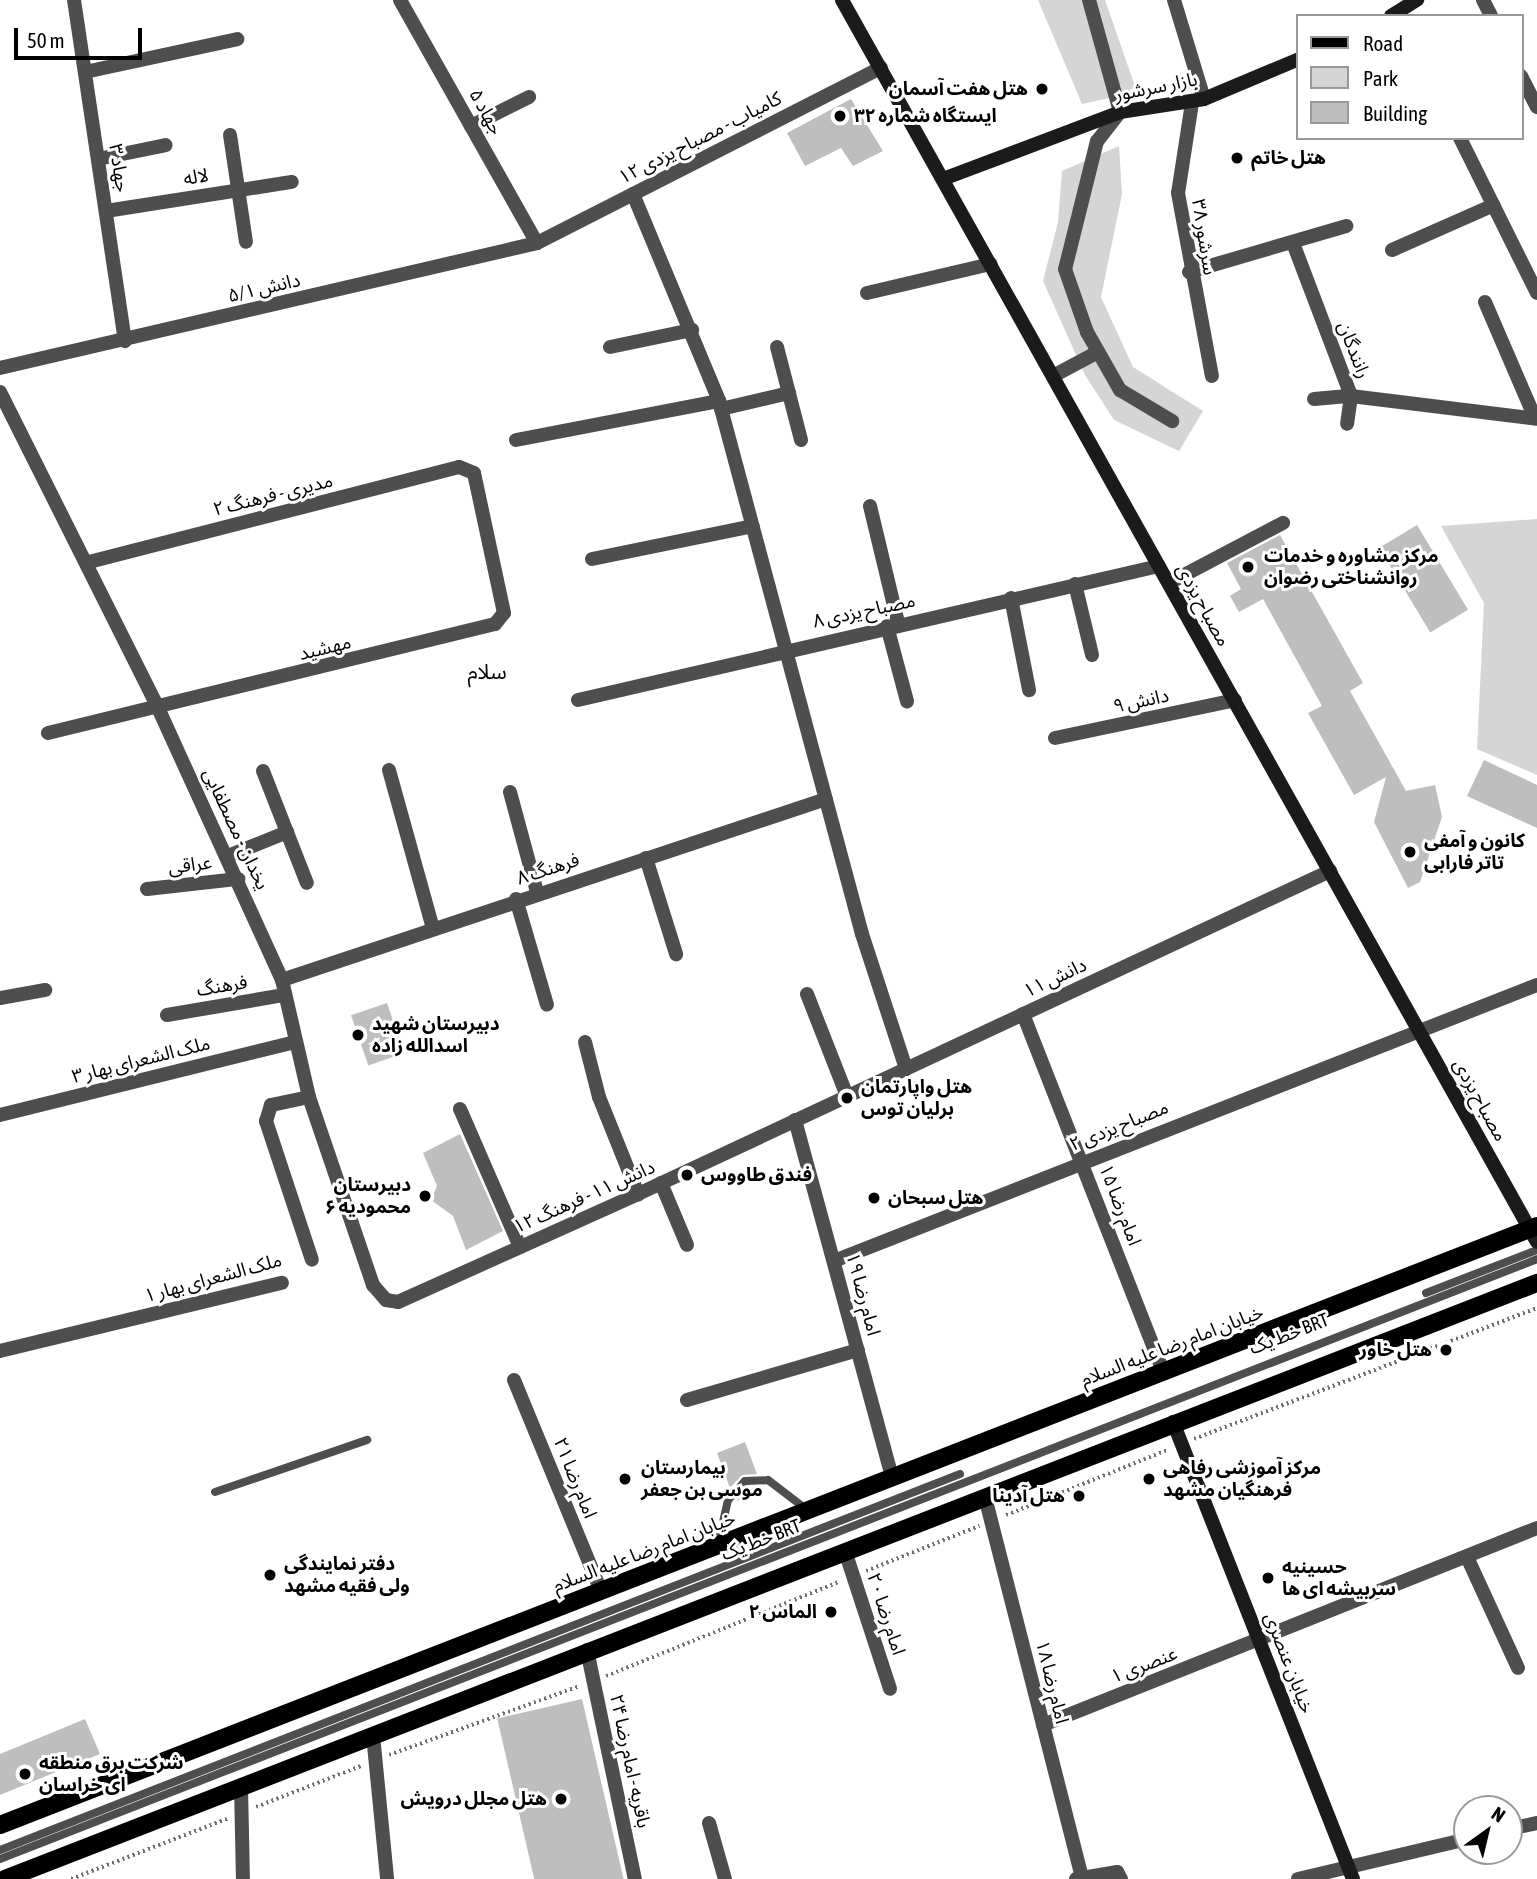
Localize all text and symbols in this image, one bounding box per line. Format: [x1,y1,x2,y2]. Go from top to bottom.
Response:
scale bar [18,14,145,58]
legend [1296,14,1523,140]
text: 50 m [27,28,65,52]
text: Road [1363,31,1403,55]
text: Park [1363,66,1398,90]
street label: بازار سرشور [1113,68,1199,106]
place label: هتل هفت آسمان [889,78,1028,100]
marker: هتل هفت آسمان [1034,81,1050,97]
street label: جهاد ۵ [464,85,508,139]
street label: کامیاب - مصباح یزدی ۱۲ [615,87,785,189]
text: Building [1363,101,1427,125]
place label: ایستگاه شماره ۳۲ [854,105,997,127]
marker: ایستگاه شماره ۳۲ [832,108,848,124]
street label: جهاد ۳ [104,142,134,194]
place label: هتل خاتم [1251,147,1326,169]
marker: هتل خاتم [1229,150,1245,166]
street label: لاله [182,164,210,190]
street label: سرشور ۳۸ [1187,197,1221,277]
street label: دانش ۵/۱ [226,269,302,307]
street label: رانندگان [1333,318,1375,382]
street label: مدیری - فرهنگ ۲ [211,469,335,521]
place label: مرکز مشاوره و خدمات روانشناختی رضوان [1264,545,1439,589]
marker: مرکز مشاوره و خدمات روانشناختی رضوان [1238,557,1258,577]
street label: مصباح یزدی [1171,560,1235,650]
street label: مصباح یزدی ۸ [811,589,917,633]
street label: مهشید [297,631,353,665]
district label: سلام [467,658,507,684]
street label: دانش ۹ [1111,684,1171,718]
street label: یخدان - مصطفایی [198,765,274,893]
place label: کانون و آمفی تاتر فارابی [1424,830,1525,874]
marker: کانون و آمفی تاتر فارابی [1402,844,1418,860]
street label: فرهنگ ۸ [514,848,582,890]
street label: عراقی [167,851,213,879]
street label: دانش ۱۱ [1020,953,1090,1003]
street label: فرهنگ [195,971,249,1001]
place label: دبیرستان شهید اسدالله زاده [372,1013,500,1057]
marker: دبیرستان شهید اسدالله زاده [350,1027,366,1043]
street label: ملک الشعرای بهار ۳ [70,1032,212,1088]
street label: مصباح یزدی [1448,1055,1512,1145]
place label: هتل واپارتمان برلیان توس [861,1076,972,1120]
marker: هتل واپارتمان برلیان توس [839,1090,855,1106]
street label: مصباح یزدی ۲ [1066,1096,1172,1156]
street label: دانش ۱۱ - فرهنگ ۱۲ [510,1156,658,1238]
street label: امام رضا ۱۵ [1094,1161,1146,1249]
place label: فندق طاووس [701,1164,812,1186]
marker: فندق طاووس [679,1167,695,1183]
place label: دبیرستان محمودیه ۶ [325,1174,411,1218]
place label: هتل سبحان [888,1187,983,1209]
marker: دبیرستان محمودیه ۶ [417,1188,433,1204]
marker: هتل سبحان [866,1190,882,1206]
street label: ملک الشعرای بهار ۱ [142,1249,284,1307]
street label: امام رضا ۱۹ [841,1250,885,1338]
street label: خیابان امام رضا علیه السلام [1077,1301,1267,1391]
street label: خط یک BRT [1246,1308,1332,1360]
place label: هتل خاور [1359,1339,1432,1361]
marker: هتل خاور [1438,1342,1454,1358]
street label: امام رضا ۲۱ [548,1434,602,1522]
place label: بیمارستان موسی بن جعفر [641,1457,763,1501]
place label: مرکز آموزشی رفاهی فرهنگیان مشهد [1163,1457,1321,1501]
marker: بیمارستان موسی بن جعفر [615,1469,635,1489]
marker: مرکز آموزشی رفاهی فرهنگیان مشهد [1141,1471,1157,1487]
place label: هتل آدینا [992,1485,1065,1507]
marker: هتل آدینا [1071,1488,1087,1504]
street label: خیابان امام رضا علیه السلام [549,1507,739,1597]
street label: خط یک BRT [718,1514,804,1566]
place label: دفتر نمایندگی ولی فقیه مشهد [284,1553,410,1597]
place label: حسینیه سربیشه ای ها [1282,1556,1396,1600]
marker: دفتر نمایندگی ولی فقیه مشهد [262,1567,278,1583]
street label: امام رضا ۲۰ [862,1570,910,1658]
marker: حسینیه سربیشه ای ها [1260,1570,1276,1586]
place label: الماس ۲ [749,1601,817,1623]
marker: الماس ۲ [823,1604,839,1620]
street label: خیابان عنصری [1259,1609,1319,1717]
street label: امام رضا ۱۸ [1031,1638,1073,1726]
street label: عنصری ۱ [1107,1642,1181,1688]
street label: باقریه - امام رضا ۲۴ [605,1692,655,1830]
place label: شرکت برق منطقه ای خراسان [39,1752,184,1796]
marker: شرکت برق منطقه ای خراسان [17,1766,33,1782]
place label: هتل مجلل درویش [401,1788,547,1810]
marker: هتل مجلل درویش [553,1791,569,1807]
north arrow [1453,1795,1523,1865]
text: N [1488,1802,1509,1827]

